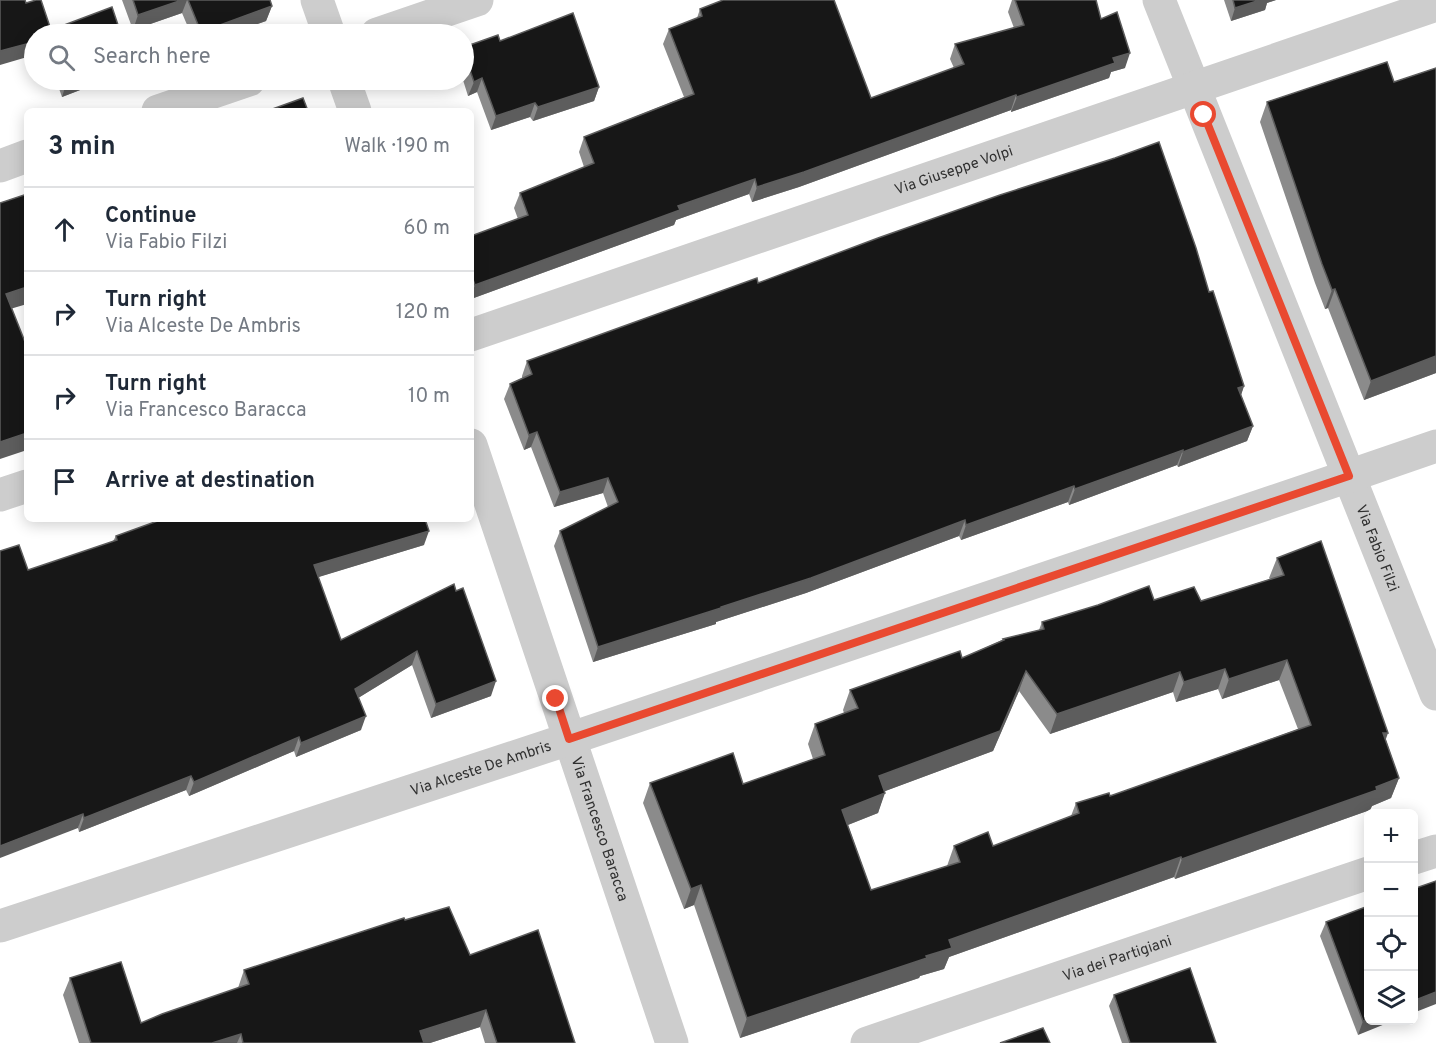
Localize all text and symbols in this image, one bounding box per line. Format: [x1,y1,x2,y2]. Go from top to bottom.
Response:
search box [24,24,474,90]
icon: search [45,41,78,74]
text: Search here [93,44,211,71]
route start [1190,101,1216,127]
text: 3 min [48,131,116,164]
text: Walk · 190 m [344,134,450,160]
street label: Via Giuseppe Volpi [892,142,1016,200]
text: Continue [105,203,196,230]
icon: ahead [48,213,81,246]
text: 60 m [404,216,450,242]
text: Via Fabio Filzi [105,230,227,256]
text: Turn right [105,287,207,314]
icon: right [48,297,81,330]
text: 120 m [396,300,450,326]
text: Via Alceste De Ambris [105,314,301,340]
text: Turn right [105,371,207,398]
icon: right [48,381,81,414]
text: 10 m [408,384,450,410]
text: Via Francesco Baracca [105,398,306,424]
icon: arrive [48,465,81,498]
text: Arrive at destination [105,468,315,495]
street label: Via Fabio Filzi [1350,502,1402,595]
route end [542,685,568,711]
street label: Via Alceste De Ambris [408,737,554,801]
street label: Via Francesco Baracca [566,755,632,904]
map controls [1364,809,1418,1025]
button: + [1364,809,1418,863]
button: − [1364,863,1418,917]
button: locate [1364,917,1418,971]
street label: Via dei Partigiani [1060,932,1175,987]
button: layers [1364,971,1418,1025]

